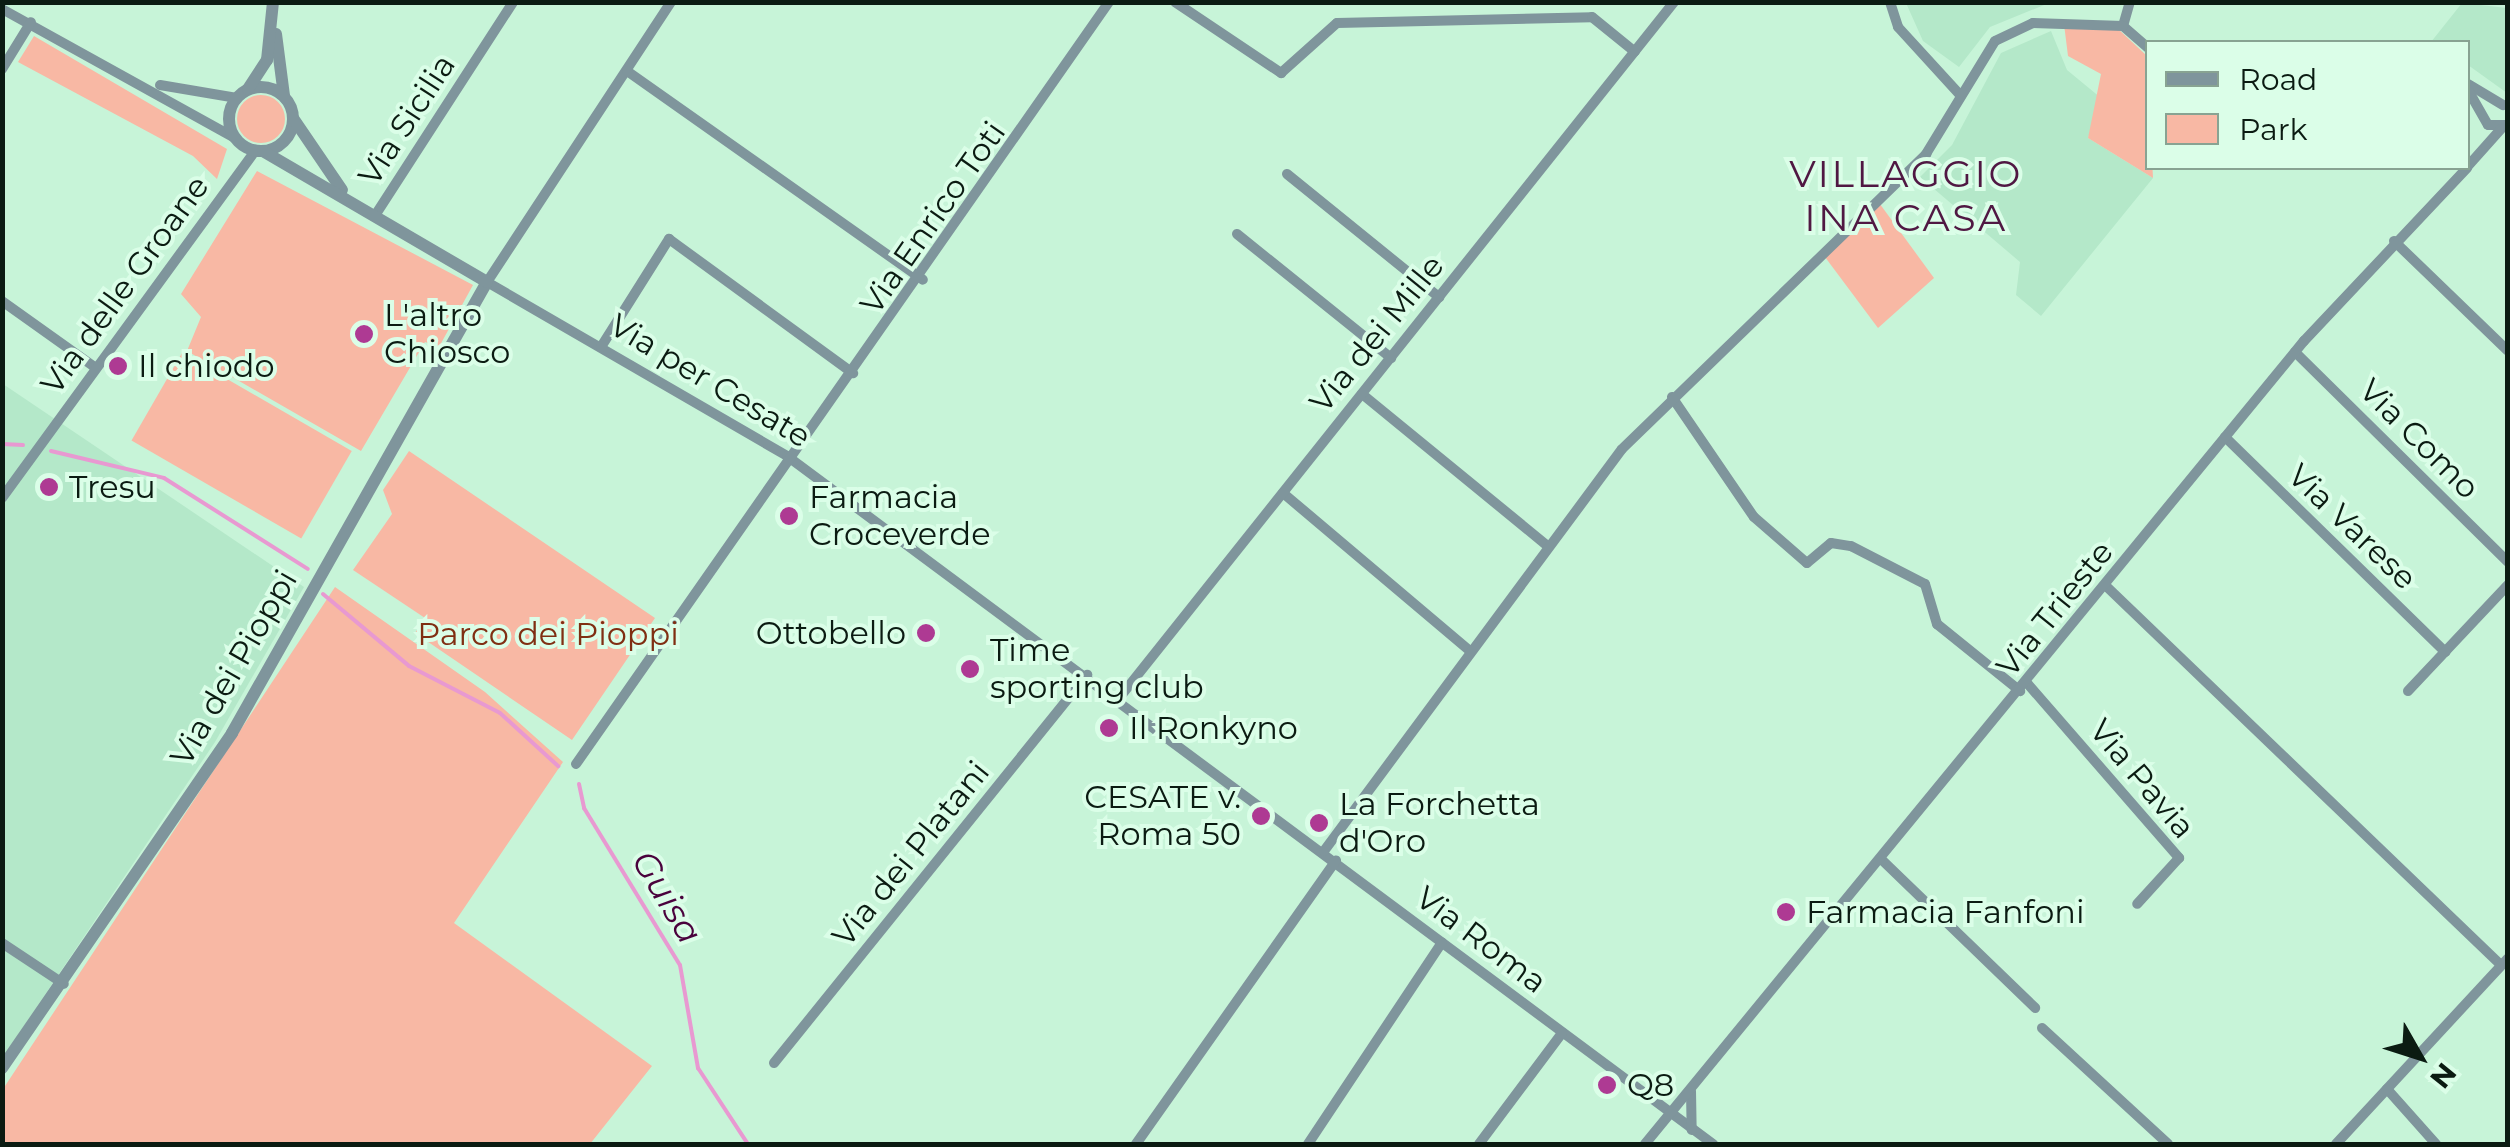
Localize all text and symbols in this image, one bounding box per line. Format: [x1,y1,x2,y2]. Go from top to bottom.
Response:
legend [2145,40,2470,170]
street label: Via Sicilia [350,47,464,193]
text: Road [2239,61,2317,98]
text: Park [2239,111,2308,148]
street label: Via Enrico Toti [852,114,1014,322]
district label: VILLAGGIO INA CASA [1789,151,2023,240]
street label: Via delle Groane [33,168,217,402]
street label: Via dei Mille [1302,248,1452,420]
place label: L'altro Chiosco [384,297,510,372]
street label: Via per Cesate [603,306,817,456]
marker: L'altro Chiosco [353,323,375,345]
place label: Il chiodo [138,347,274,385]
marker: Il chiodo [107,355,129,377]
street label: Via Como [2351,371,2487,507]
street label: Via Varese [2280,456,2424,598]
place label: Tresu [69,468,156,506]
marker: Tresu [38,476,60,498]
place label: Farmacia Croceverde [809,479,991,554]
marker: Farmacia Croceverde [778,505,800,527]
street label: Via Trieste [1989,533,2121,685]
street label: Via dei Pioppi [163,563,305,773]
place label: Ottobello [756,614,906,652]
park label: Parco dei Pioppi [417,615,679,653]
marker: Ottobello [915,622,937,644]
place label: Time sporting club [990,632,1204,707]
marker: Time sporting club [959,658,981,680]
place label: Il Ronkyno [1129,709,1298,747]
street label: Via Pavia [2081,712,2203,846]
marker: Il Ronkyno [1098,717,1120,739]
street label: Via dei Platani [824,753,998,955]
place label: CESATE v. Roma 50 [1084,779,1241,854]
place label: La Forchetta d'Oro [1339,786,1540,861]
marker: CESATE v. Roma 50 [1250,805,1272,827]
marker: La Forchetta d'Oro [1308,812,1330,834]
water label: Guisa [623,843,711,951]
street label: Via Roma [1408,878,1554,1002]
place label: Farmacia Fanfoni [1806,893,2084,931]
marker: Farmacia Fanfoni [1775,901,1797,923]
north arrow [2370,1007,2470,1107]
text: N [2423,1056,2464,1095]
place label: Q8 [1627,1066,1674,1104]
marker: Q8 [1596,1074,1618,1096]

